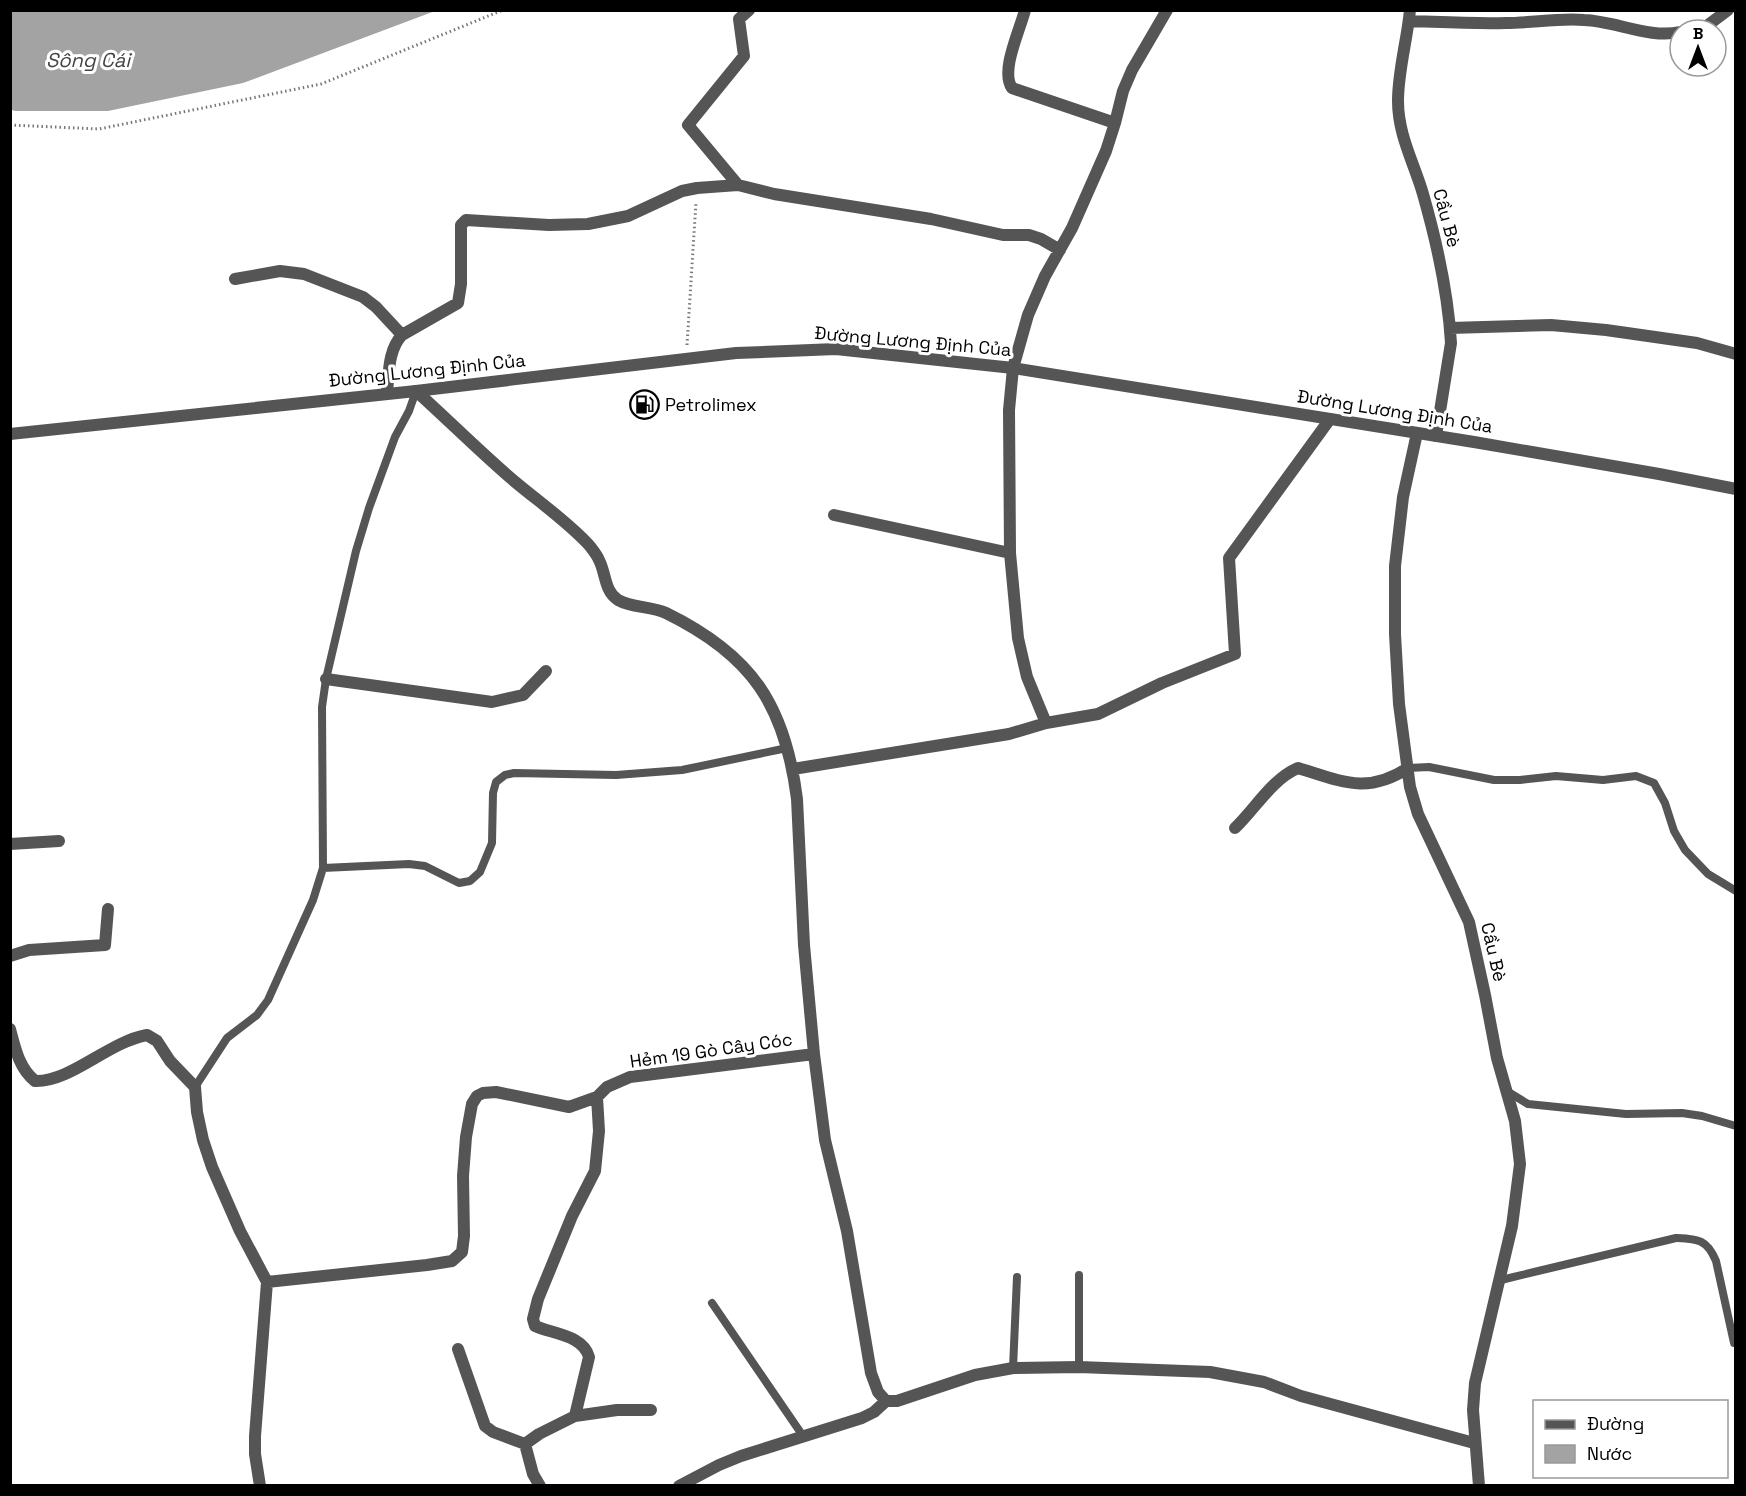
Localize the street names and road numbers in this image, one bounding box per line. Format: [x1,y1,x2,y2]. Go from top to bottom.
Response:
street label: Cầu Bè [1428,186,1466,250]
street label: Đường Lương Định Của [814,321,1012,361]
street label: Đường Lương Định Của [328,348,526,392]
street label: Đường Lương Định Của [1296,384,1494,438]
street label: Cầu Bè [1476,920,1512,984]
street label: Hẻm 19 Gò Cây Cóc [628,1027,794,1073]

